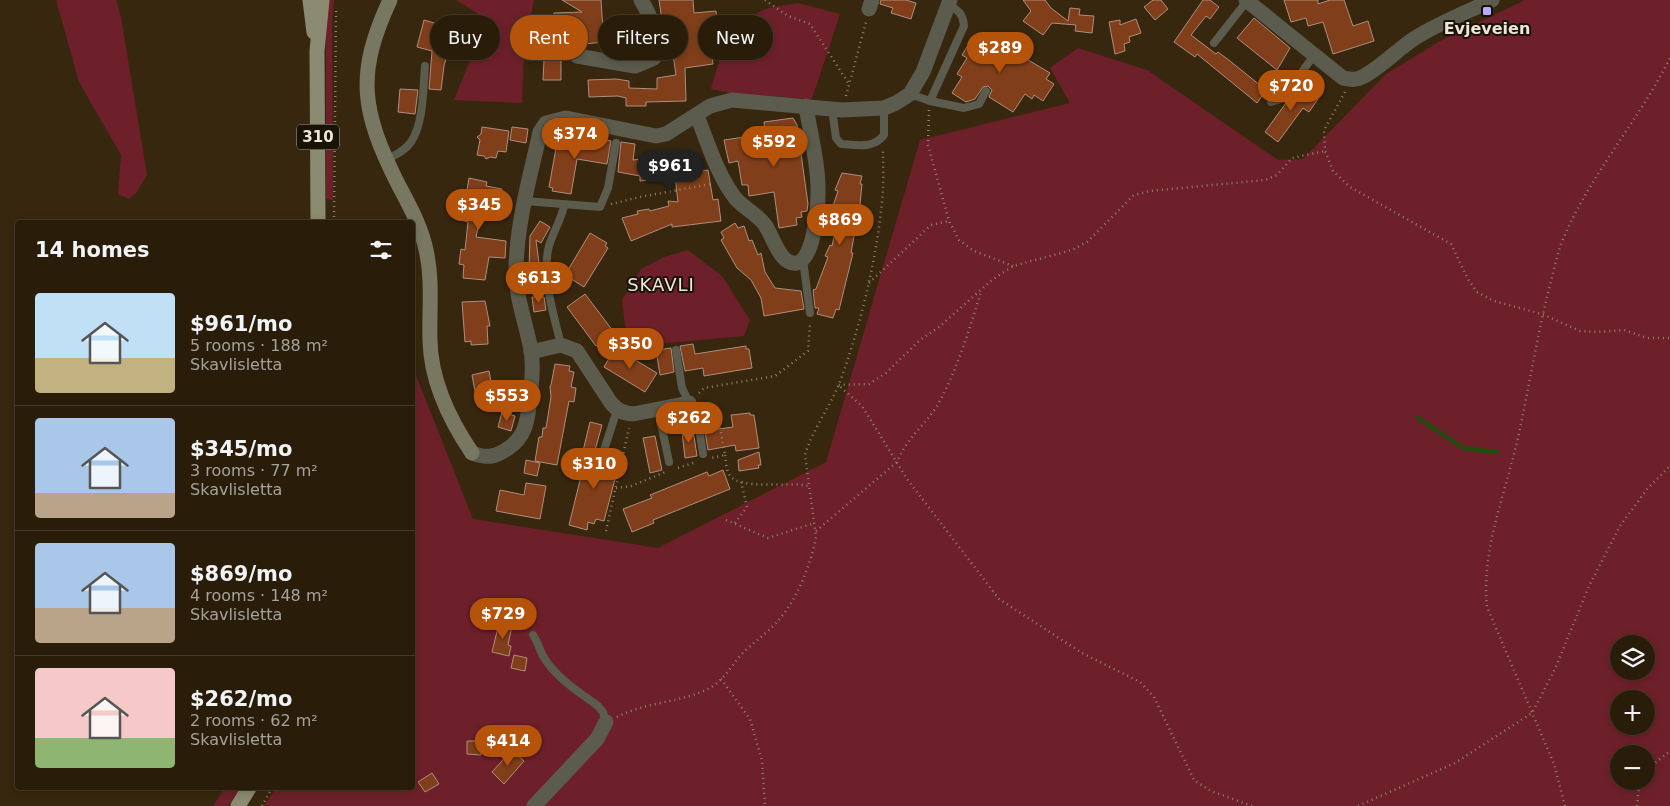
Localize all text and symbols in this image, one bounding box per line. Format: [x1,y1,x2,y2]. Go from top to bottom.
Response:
marker: Evjeveien [1481,5,1493,17]
chip: Buy [430,15,500,60]
chip: Rent [510,15,588,60]
chip: Filters [598,15,688,60]
chip: New [698,15,773,60]
place label: Evjeveien [1444,19,1530,38]
pin: $289 [970,32,1030,74]
text: $289 [978,38,1022,57]
pin: $720 [1261,70,1321,112]
text: $720 [1269,76,1313,95]
pin: $374 [545,118,605,160]
road number: 310 [297,124,339,150]
text: $374 [553,124,597,143]
pin: $592 [744,126,804,168]
text: $592 [752,132,796,151]
pin: $961 [640,150,700,192]
text: $961 [648,156,692,175]
pin: $345 [449,188,509,231]
text: $345 [457,195,501,214]
pin: $869 [810,204,870,246]
text: $869 [818,210,862,229]
icon: filters [367,236,395,264]
text: 14 homes [35,238,150,262]
pin: $613 [509,262,569,304]
text: $613 [517,268,561,287]
district label: SKAVLI [627,274,695,295]
text: $961/mo [190,312,292,336]
icon: home [75,313,135,373]
pin: $350 [600,328,660,370]
text: $350 [608,334,652,353]
text: 5 rooms · 188 m² [190,336,328,355]
text: Skavlisletta [190,355,282,374]
pin: $553 [477,380,537,422]
text: $553 [485,386,529,405]
pin: $262 [659,402,719,444]
text: $262 [667,408,711,427]
text: $345/mo [190,437,292,461]
icon: home [75,438,135,498]
pin: $310 [564,448,624,490]
text: $310 [572,454,616,473]
text: 3 rooms · 77 m² [190,461,318,480]
text: Skavlisletta [190,480,282,499]
text: $869/mo [190,562,292,586]
icon: home [75,563,135,623]
text: 4 rooms · 148 m² [190,586,328,605]
pin: $729 [473,598,533,640]
text: $729 [481,604,525,623]
text: Skavlisletta [190,605,282,624]
map controls [1610,635,1655,790]
button: layers [1610,635,1655,680]
text: $262/mo [190,687,292,711]
icon: home [75,688,135,748]
button: + [1610,690,1655,735]
text: 2 rooms · 62 m² [190,711,318,730]
pin: $414 [478,724,538,767]
text: Skavlisletta [190,730,282,749]
text: $414 [486,731,530,750]
button: − [1610,745,1655,790]

